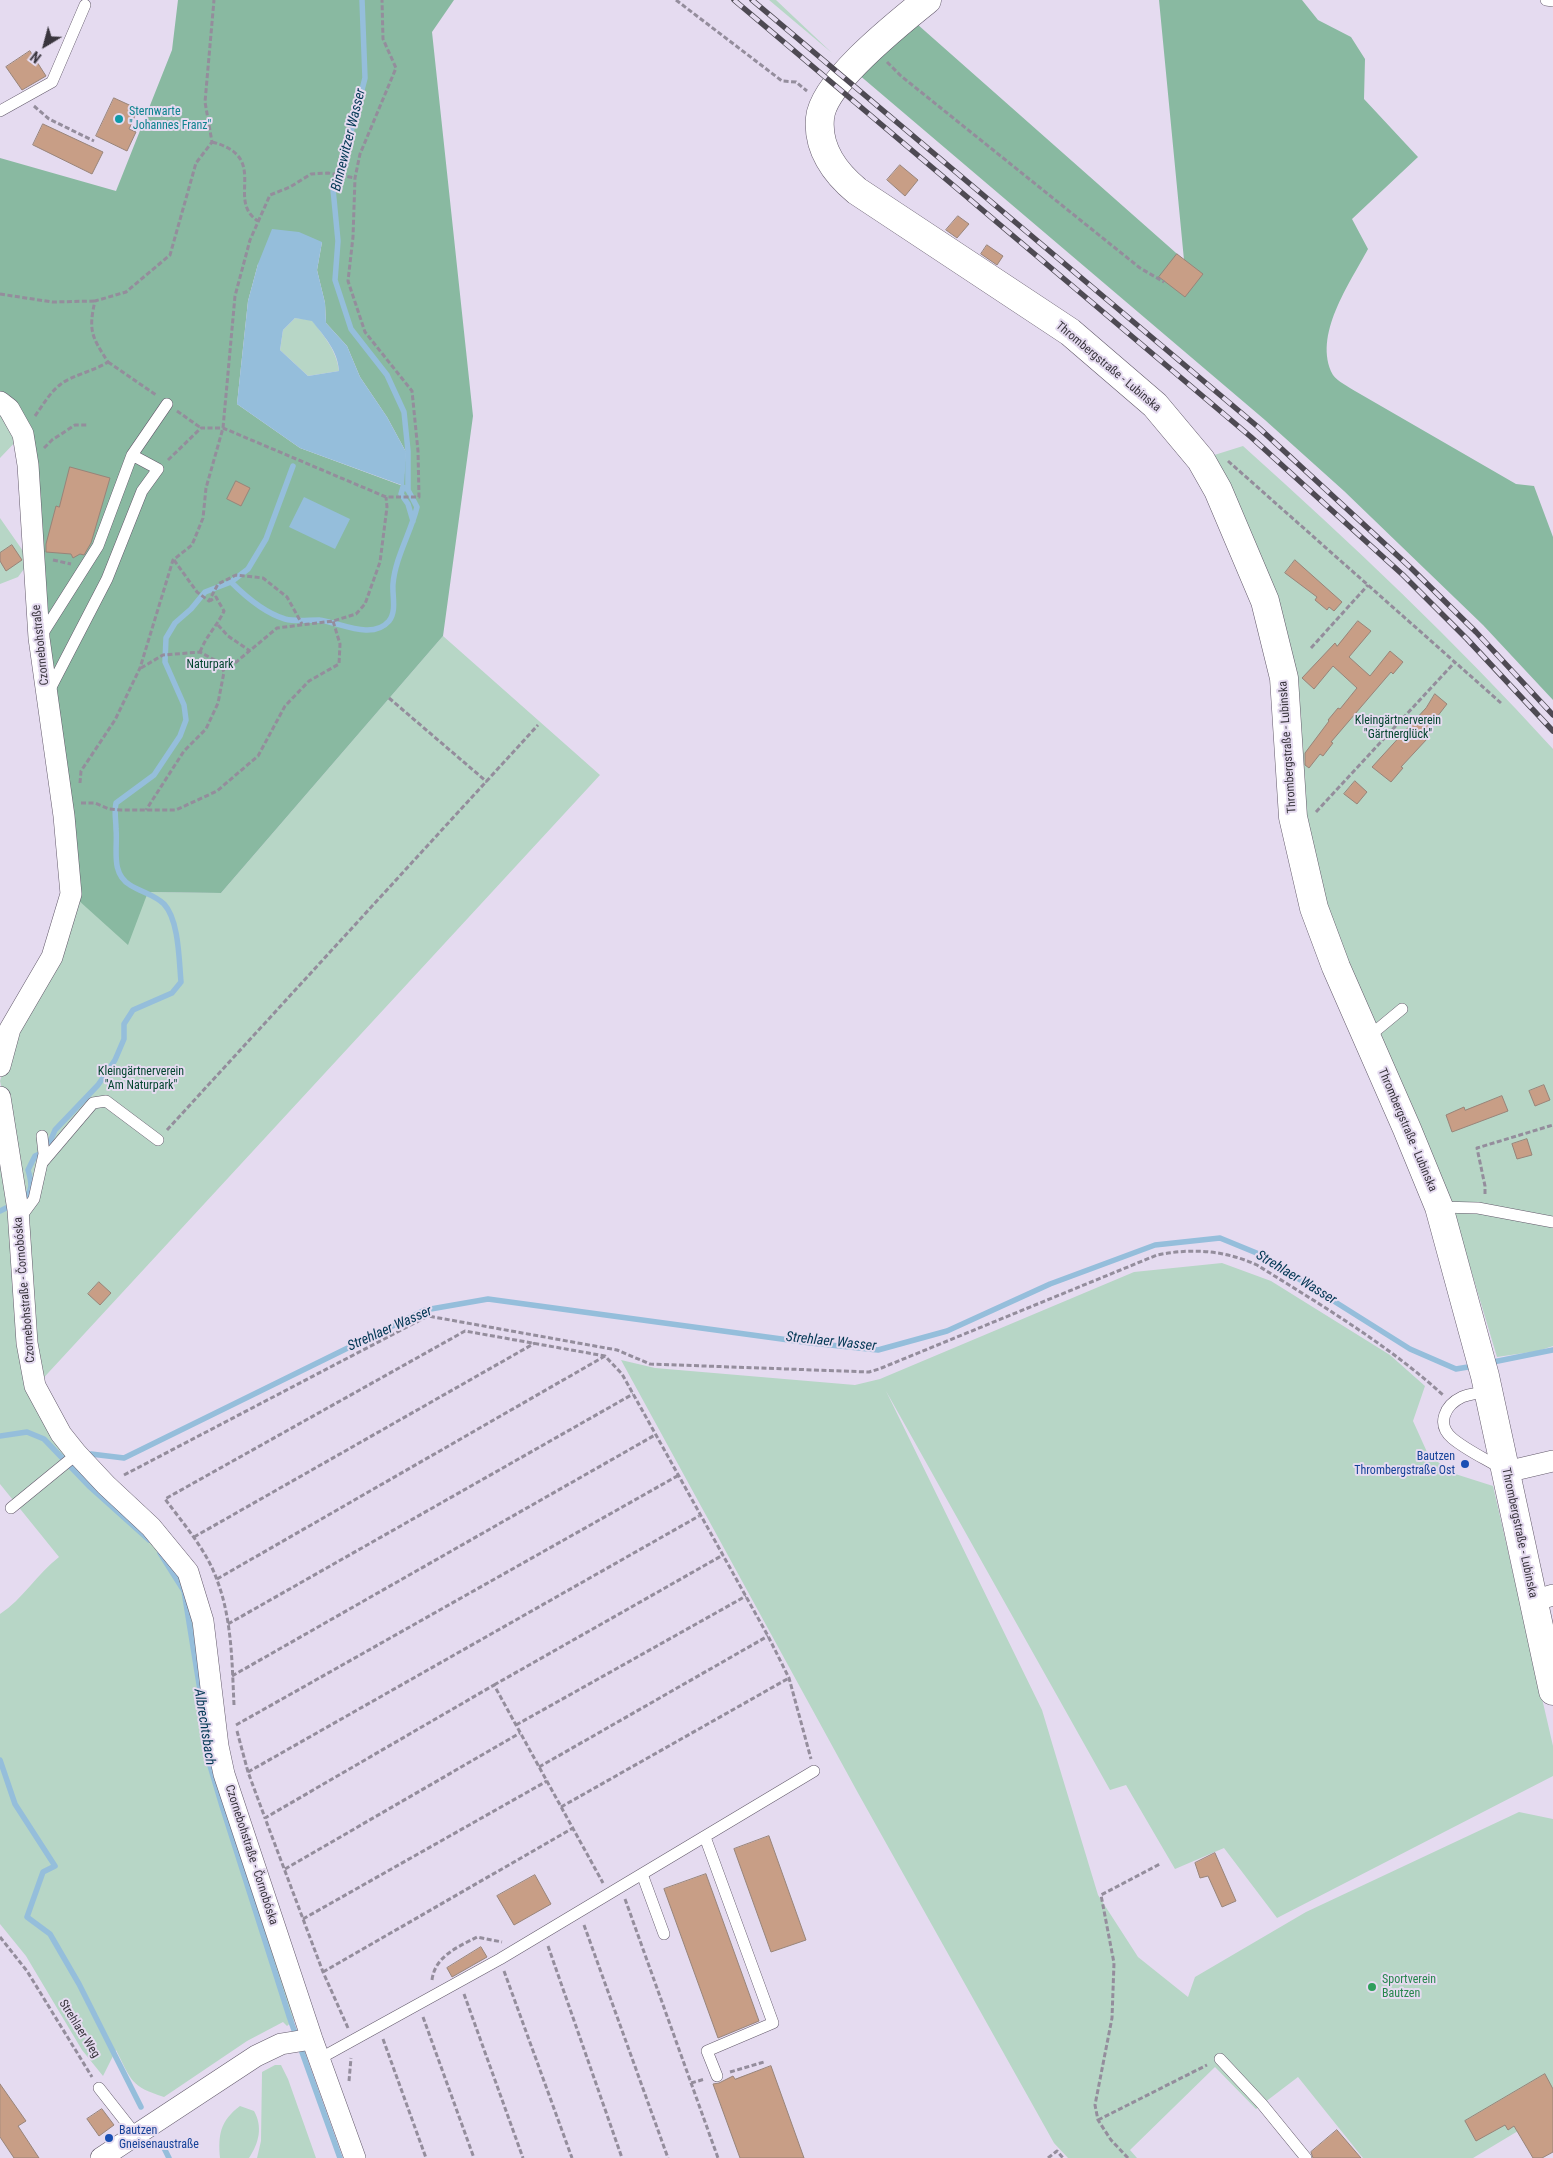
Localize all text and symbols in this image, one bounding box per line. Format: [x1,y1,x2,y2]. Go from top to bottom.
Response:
north arrow [20,20,70,70]
text: N [28,48,44,66]
water label: Binnewitzer Wasser [328,87,370,193]
place label: Sternwarte "Johannes Franz" [129,105,211,133]
marker: Sternwarte "Johannes Franz" [113,113,125,125]
street label: Thrombergstraße - Lubinska [1053,319,1163,415]
street label: Czornebohstraße [30,604,52,686]
park label: Naturpark [187,658,233,672]
street label: Thrombergstraße - Lubinska [1276,680,1300,814]
park label: Kleingärtnerverein "Gärtnerglück" [1355,714,1441,742]
park label: Kleingärtnerverein "Am Naturpark" [98,1065,184,1093]
street label: Thrombergstraße - Lubinska [1374,1066,1440,1194]
street label: Czornebohstraße - Čornobóska [11,1217,39,1363]
water label: Strehlaer Wasser [1253,1247,1339,1309]
water label: Strehlaer Wasser [345,1303,435,1355]
water label: Strehlaer Wasser [785,1329,877,1355]
place label: Bautzen Thrombergstraße Ost [1354,1450,1455,1478]
marker: Bautzen Thrombergstraße Ost [1459,1458,1471,1470]
street label: Thrombergstraße - Lubinska [1498,1467,1540,1599]
water label: Albrechtsbach [190,1688,218,1766]
street label: Czornebohstraße - Čornobóska [222,1783,280,1927]
place label: Sportverein Bautzen [1382,1973,1436,2001]
marker: Sportverein Bautzen [1366,1981,1378,1993]
street label: Strehlaer Weg [55,1997,103,2061]
place label: Bautzen Gneisenaustraße [119,2124,199,2152]
marker: Bautzen Gneisenaustraße [103,2132,115,2144]

